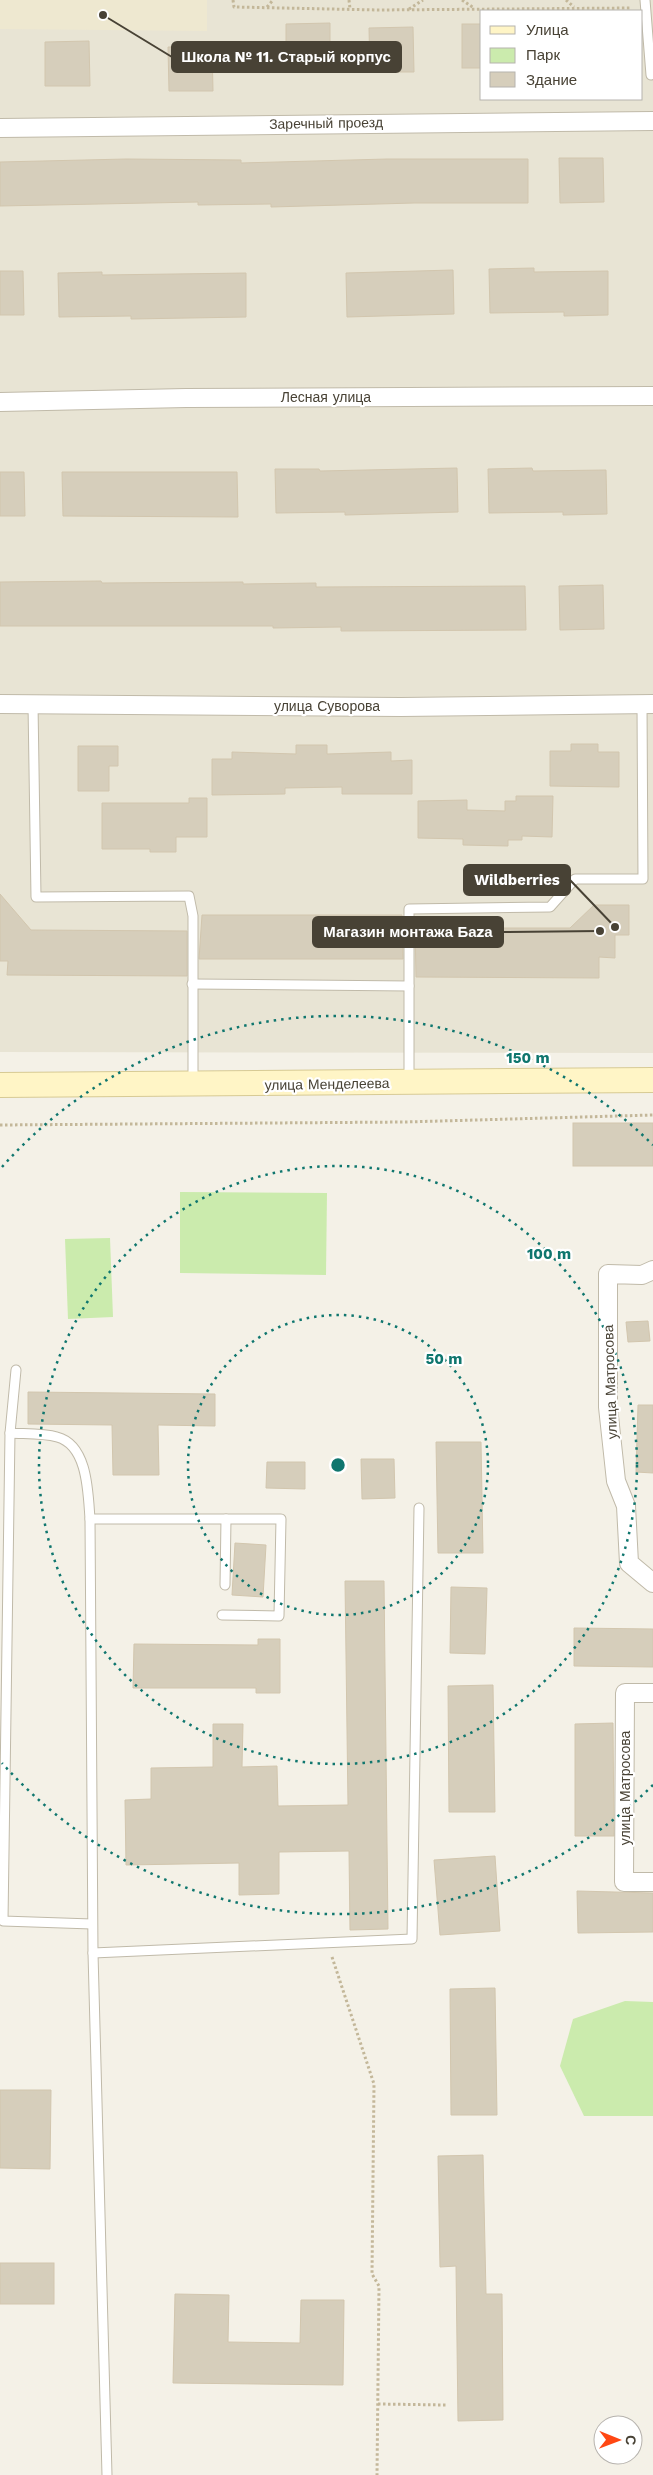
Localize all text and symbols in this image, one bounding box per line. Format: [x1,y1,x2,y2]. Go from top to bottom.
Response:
legend [480,10,643,100]
text: Улица [526,21,569,39]
callout: Школа № 11. Старый корпус [172,42,401,72]
text: Парк [526,46,560,64]
text: Школа № 11. Старый корпус [181,48,391,66]
text: Здание [526,71,577,89]
street label: Заречный проезд [269,114,383,132]
street label: Лесная улица [281,389,371,405]
street label: улица Суворова [274,698,380,714]
callout: Wildberries [464,865,570,895]
text: Wildberries [474,871,560,889]
callout: Магазин монтажа Баzа [313,917,503,947]
text: Магазин монтажа Баzа [323,923,493,941]
text: 150 m [506,1049,550,1067]
street label: улица Менделеева [264,1075,390,1093]
text: 100 m [527,1245,571,1263]
street label: улица Матросова [600,1324,620,1440]
text: 50 m [426,1350,462,1368]
centre of rings [329,1456,347,1474]
street label: улица Матросова [617,1731,633,1845]
north arrow [593,2415,643,2465]
text: С [623,2435,639,2445]

